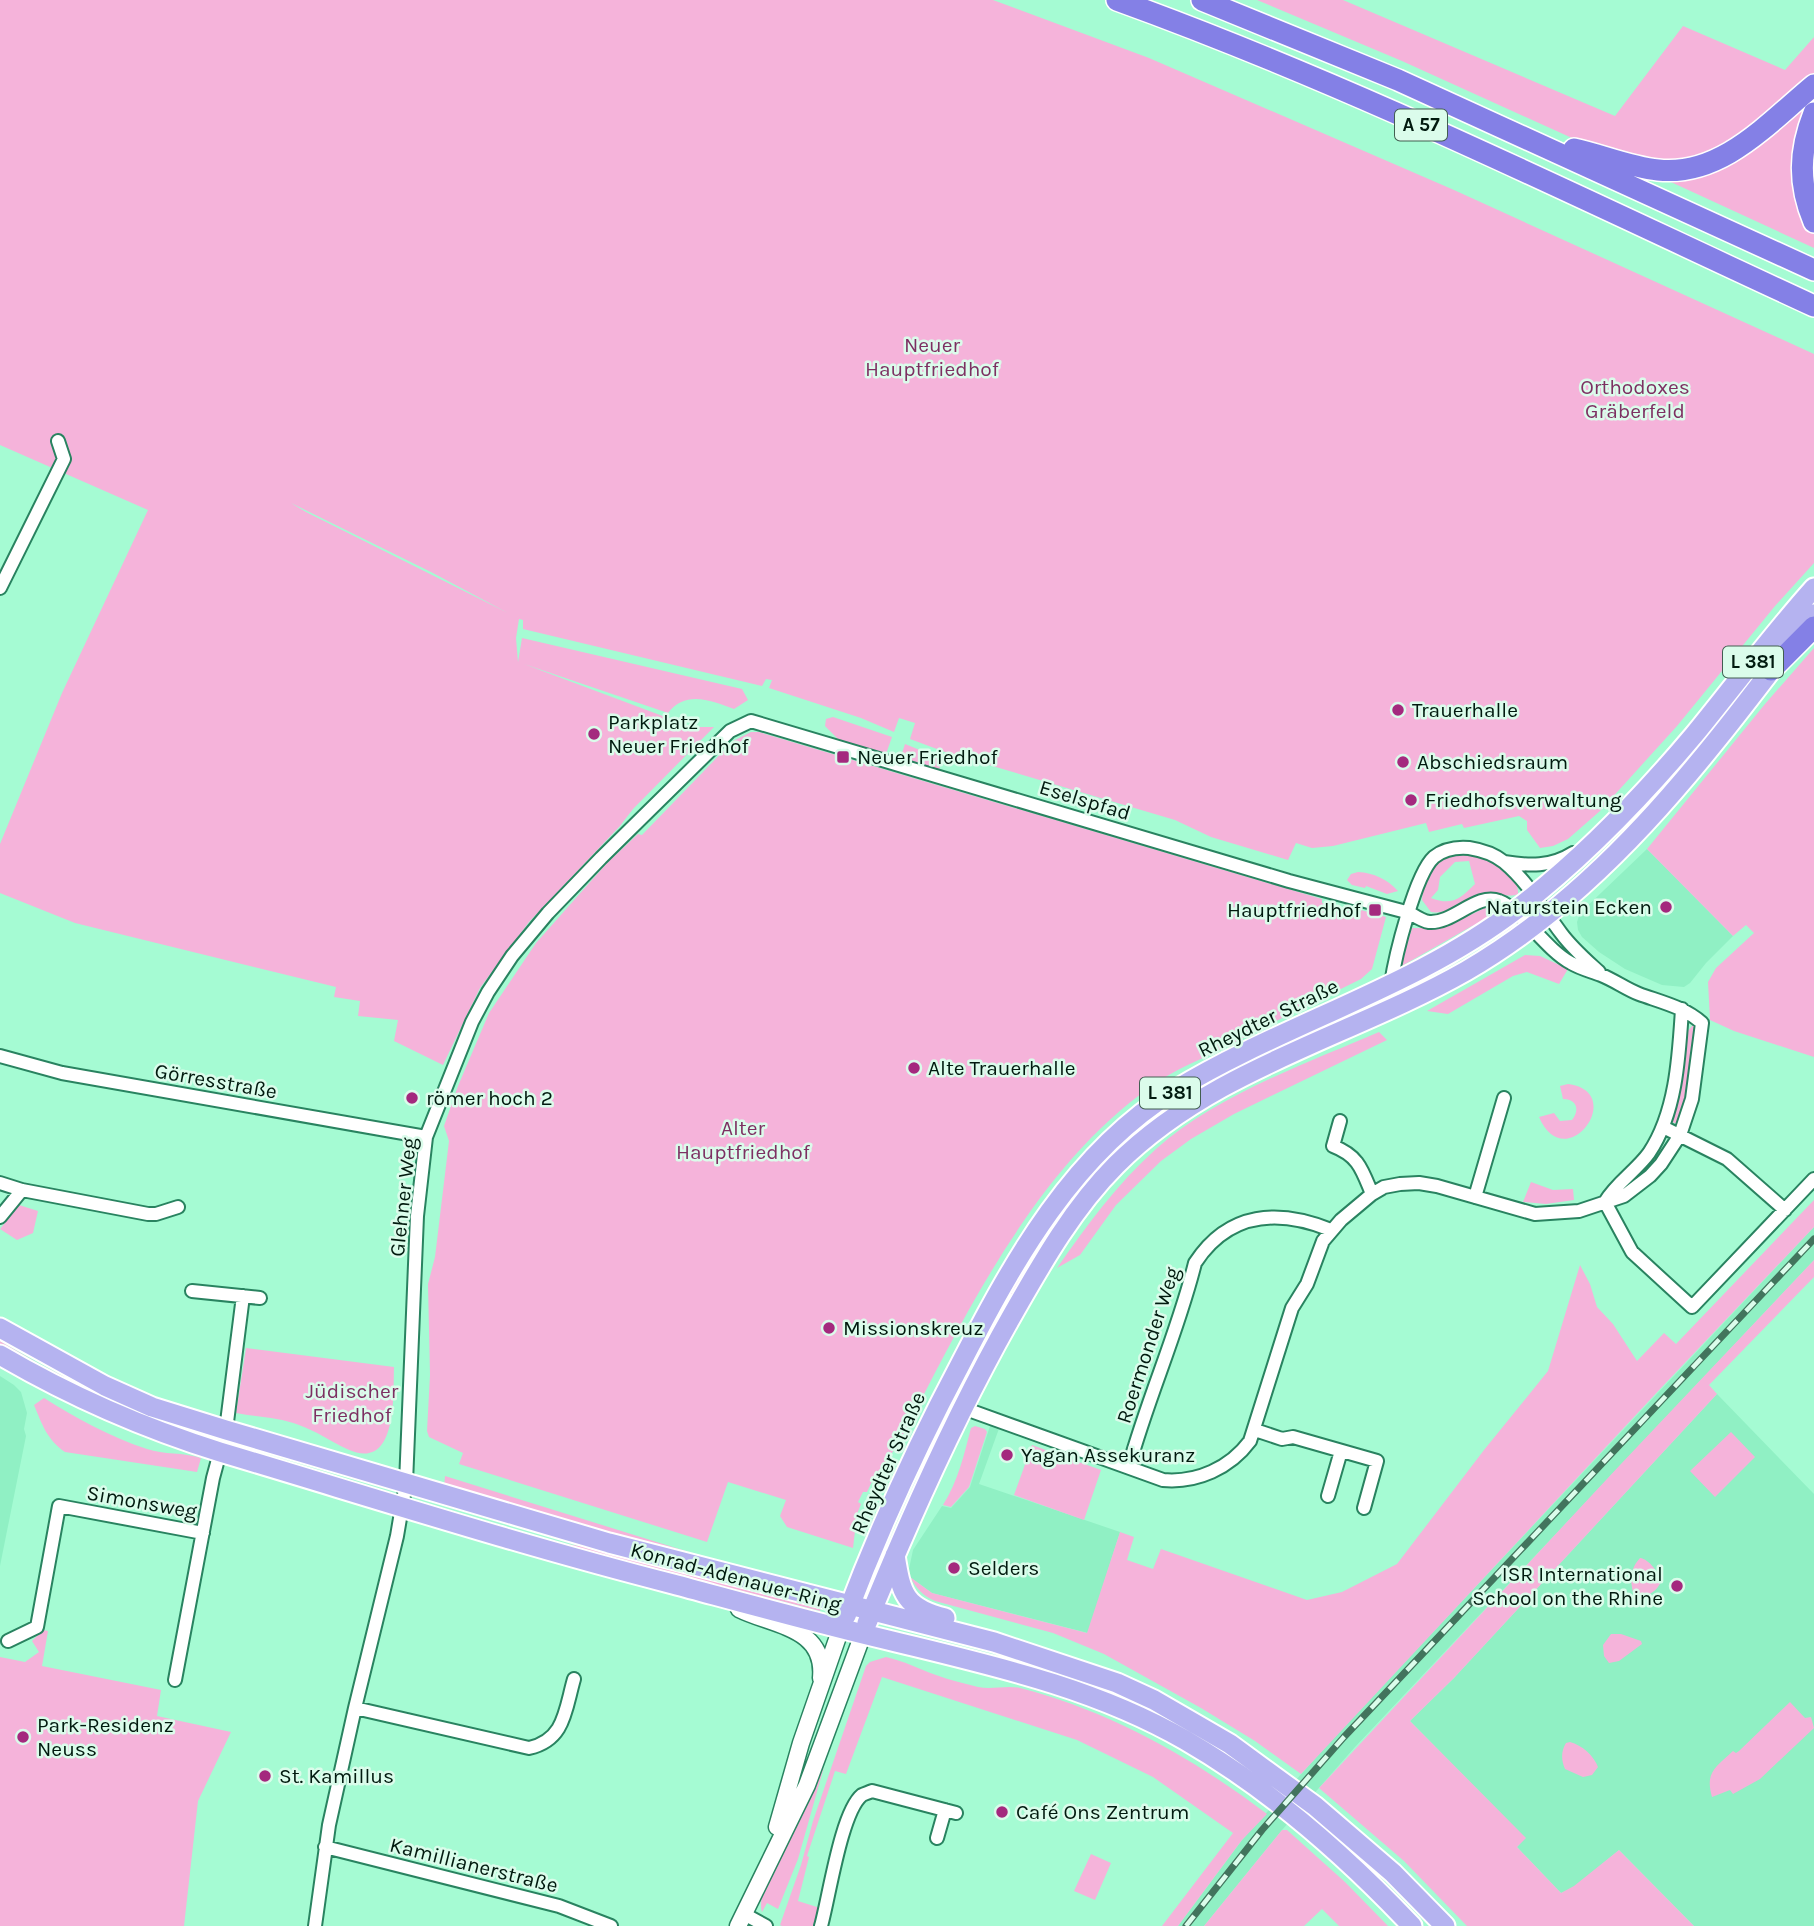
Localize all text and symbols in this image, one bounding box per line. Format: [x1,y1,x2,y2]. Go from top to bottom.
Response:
road number: A 57 [1395,110,1447,140]
park label: Neuer Hauptfriedhof [865,333,1000,381]
park label: Orthodoxes Gräberfeld [1580,375,1690,423]
road number: L 381 [1723,646,1783,678]
place label: Trauerhalle [1412,698,1518,722]
marker: Trauerhalle [1390,702,1406,718]
place label: Parkplatz Neuer Friedhof [608,710,749,758]
marker: Parkplatz Neuer Friedhof [586,726,602,742]
place label: Neuer Friedhof [857,745,998,769]
marker: Neuer Friedhof [835,749,851,765]
place label: Abschiedsraum [1417,750,1568,774]
marker: Abschiedsraum [1395,754,1411,770]
street label: Eselspfad [1037,775,1133,825]
place label: Friedhofsverwaltung [1425,788,1622,812]
marker: Friedhofsverwaltung [1403,792,1419,808]
place label: Naturstein Ecken [1486,895,1652,919]
place label: Hauptfriedhof [1227,898,1362,922]
marker: Naturstein Ecken [1658,899,1674,915]
marker: Hauptfriedhof [1367,902,1383,918]
street label: Rheydter Straße [1194,974,1342,1062]
place label: Alte Trauerhalle [928,1056,1076,1080]
street label: Görresstraße [153,1058,279,1104]
marker: Alte Trauerhalle [906,1060,922,1076]
road number: L 381 [1140,1078,1200,1108]
place label: römer hoch 2 [426,1086,553,1110]
marker: römer hoch 2 [404,1090,420,1106]
park label: Alter Hauptfriedhof [676,1116,811,1164]
street label: Glehner Weg [385,1136,421,1258]
street label: Roermonder Weg [1111,1264,1185,1426]
place label: Missionskreuz [843,1316,983,1340]
marker: Missionskreuz [821,1320,837,1336]
park label: Jüdischer Friedhof [306,1379,399,1427]
street label: Rheydter Straße [846,1388,930,1538]
place label: Yagan Assekuranz [1021,1443,1195,1467]
marker: Yagan Assekuranz [999,1447,1015,1463]
street label: Simonsweg [85,1480,199,1524]
street label: Konrad-Adenauer-Ring [628,1537,844,1617]
place label: Selders [968,1556,1039,1580]
marker: Selders [946,1560,962,1576]
place label: ISR International School on the Rhine [1472,1562,1663,1610]
marker: ISR International School on the Rhine [1669,1578,1685,1594]
place label: Park-Residenz Neuss [37,1713,174,1761]
marker: Park-Residenz Neuss [15,1729,31,1745]
place label: St. Kamillus [279,1764,394,1788]
marker: St. Kamillus [257,1768,273,1784]
place label: Café Ons Zentrum [1016,1800,1189,1824]
marker: Café Ons Zentrum [994,1804,1010,1820]
street label: Kamillianerstraße [387,1832,561,1898]

